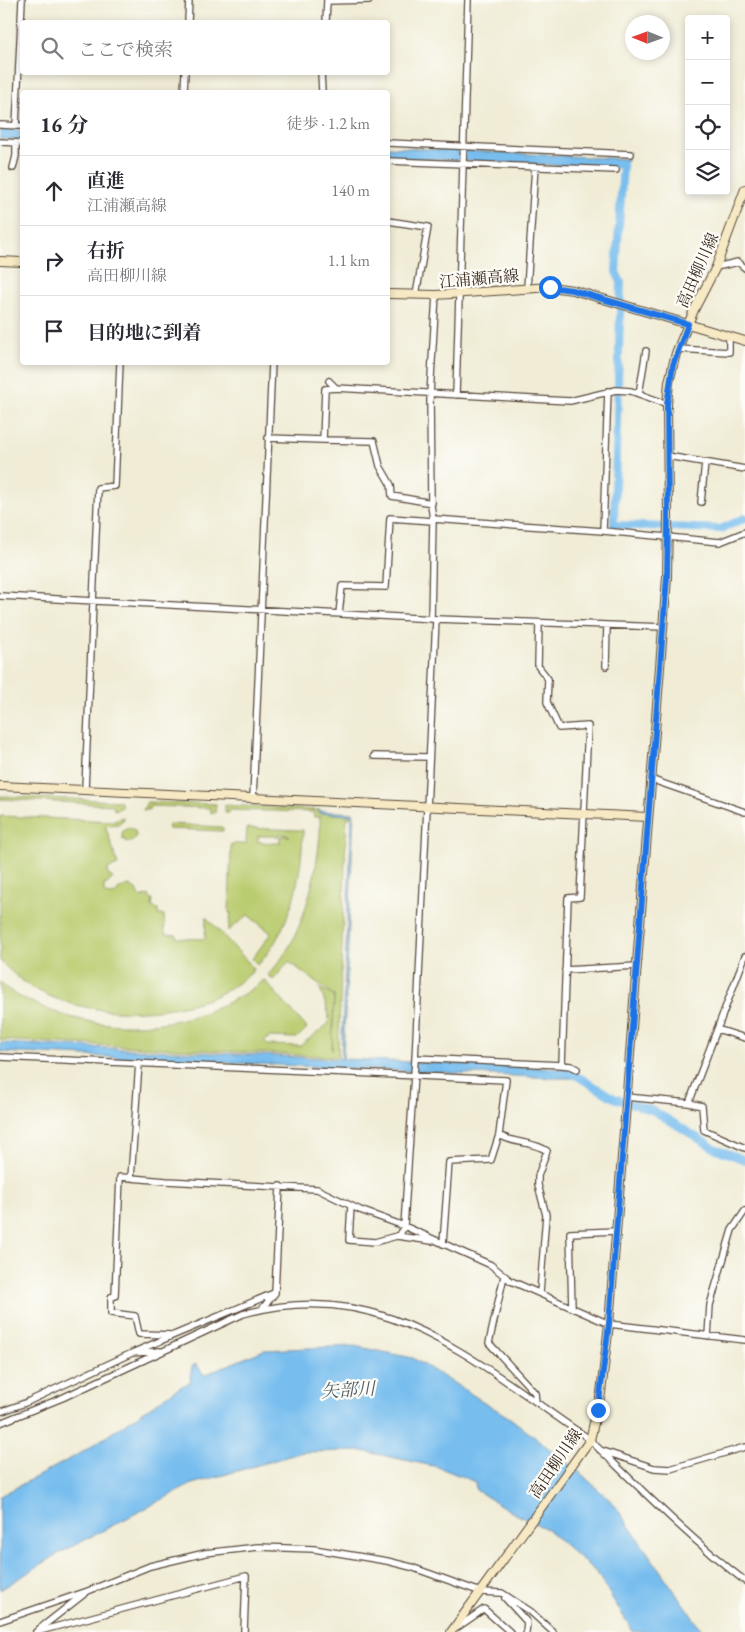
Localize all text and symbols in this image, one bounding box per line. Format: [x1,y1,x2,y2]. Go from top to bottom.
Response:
north arrow [625,15,670,60]
map controls [685,15,730,195]
button: + [685,15,730,60]
search box [20,20,390,75]
icon: search [38,34,66,62]
text: ここで検索 [78,37,173,62]
button: − [685,60,730,105]
button: locate [685,105,730,150]
text: 16 分 [40,111,88,138]
text: 徒歩 · 1.2 km [286,113,370,134]
button: layers [685,150,730,195]
text: 直進 [87,168,125,193]
icon: ahead [40,177,68,205]
text: 140 m [331,180,370,201]
text: 江浦瀬高線 [87,195,167,216]
street label: 高田柳川線 [672,229,723,311]
text: 右折 [87,238,125,263]
icon: right [40,247,68,275]
text: 1.1 km [328,250,370,271]
text: 高田柳川線 [87,265,167,286]
street label: 江浦瀬高線 [438,265,520,292]
route start [539,276,562,299]
icon: arrive [40,317,68,345]
text: 目的地に到着 [87,320,201,345]
water label: 矢部川 [320,1376,378,1402]
route end [587,1399,610,1422]
street label: 高田柳川線 [524,1424,586,1502]

